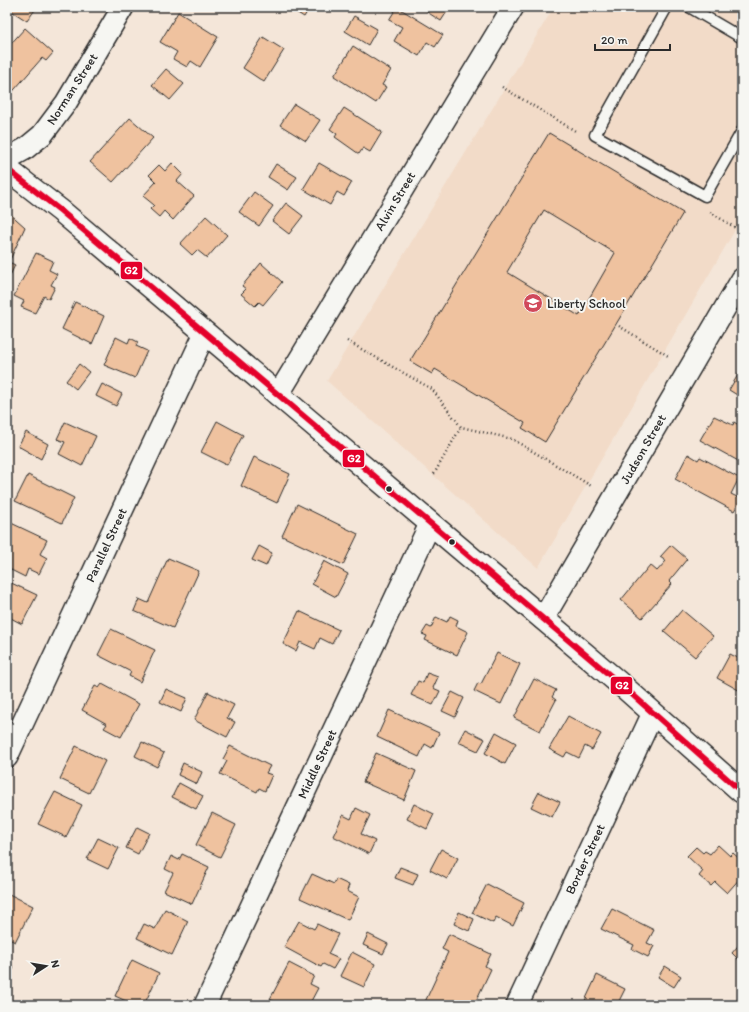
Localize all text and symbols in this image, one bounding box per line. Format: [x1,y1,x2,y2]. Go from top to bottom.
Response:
scale bar [595,26,670,52]
text: 20 m [601,33,628,47]
street label: Norman Street [43,50,101,128]
street label: Alvin Street [372,169,418,233]
line badge: G2 [120,261,143,280]
text: G2 [124,264,138,277]
school or university icon: Liberty School [522,292,544,314]
place label: Liberty School [547,296,626,311]
street label: Judson Street [617,411,669,486]
line badge: G2 [342,449,365,468]
text: G2 [347,452,361,465]
unlabelled marker [384,484,394,494]
street label: Parallel Street [82,505,130,584]
unlabelled marker [447,537,457,547]
line badge: G2 [610,676,633,695]
text: G2 [615,679,629,692]
street label: Middle Street [294,727,340,801]
street label: Border Street [562,821,608,897]
north arrow [26,946,66,986]
text: N [48,959,62,969]

